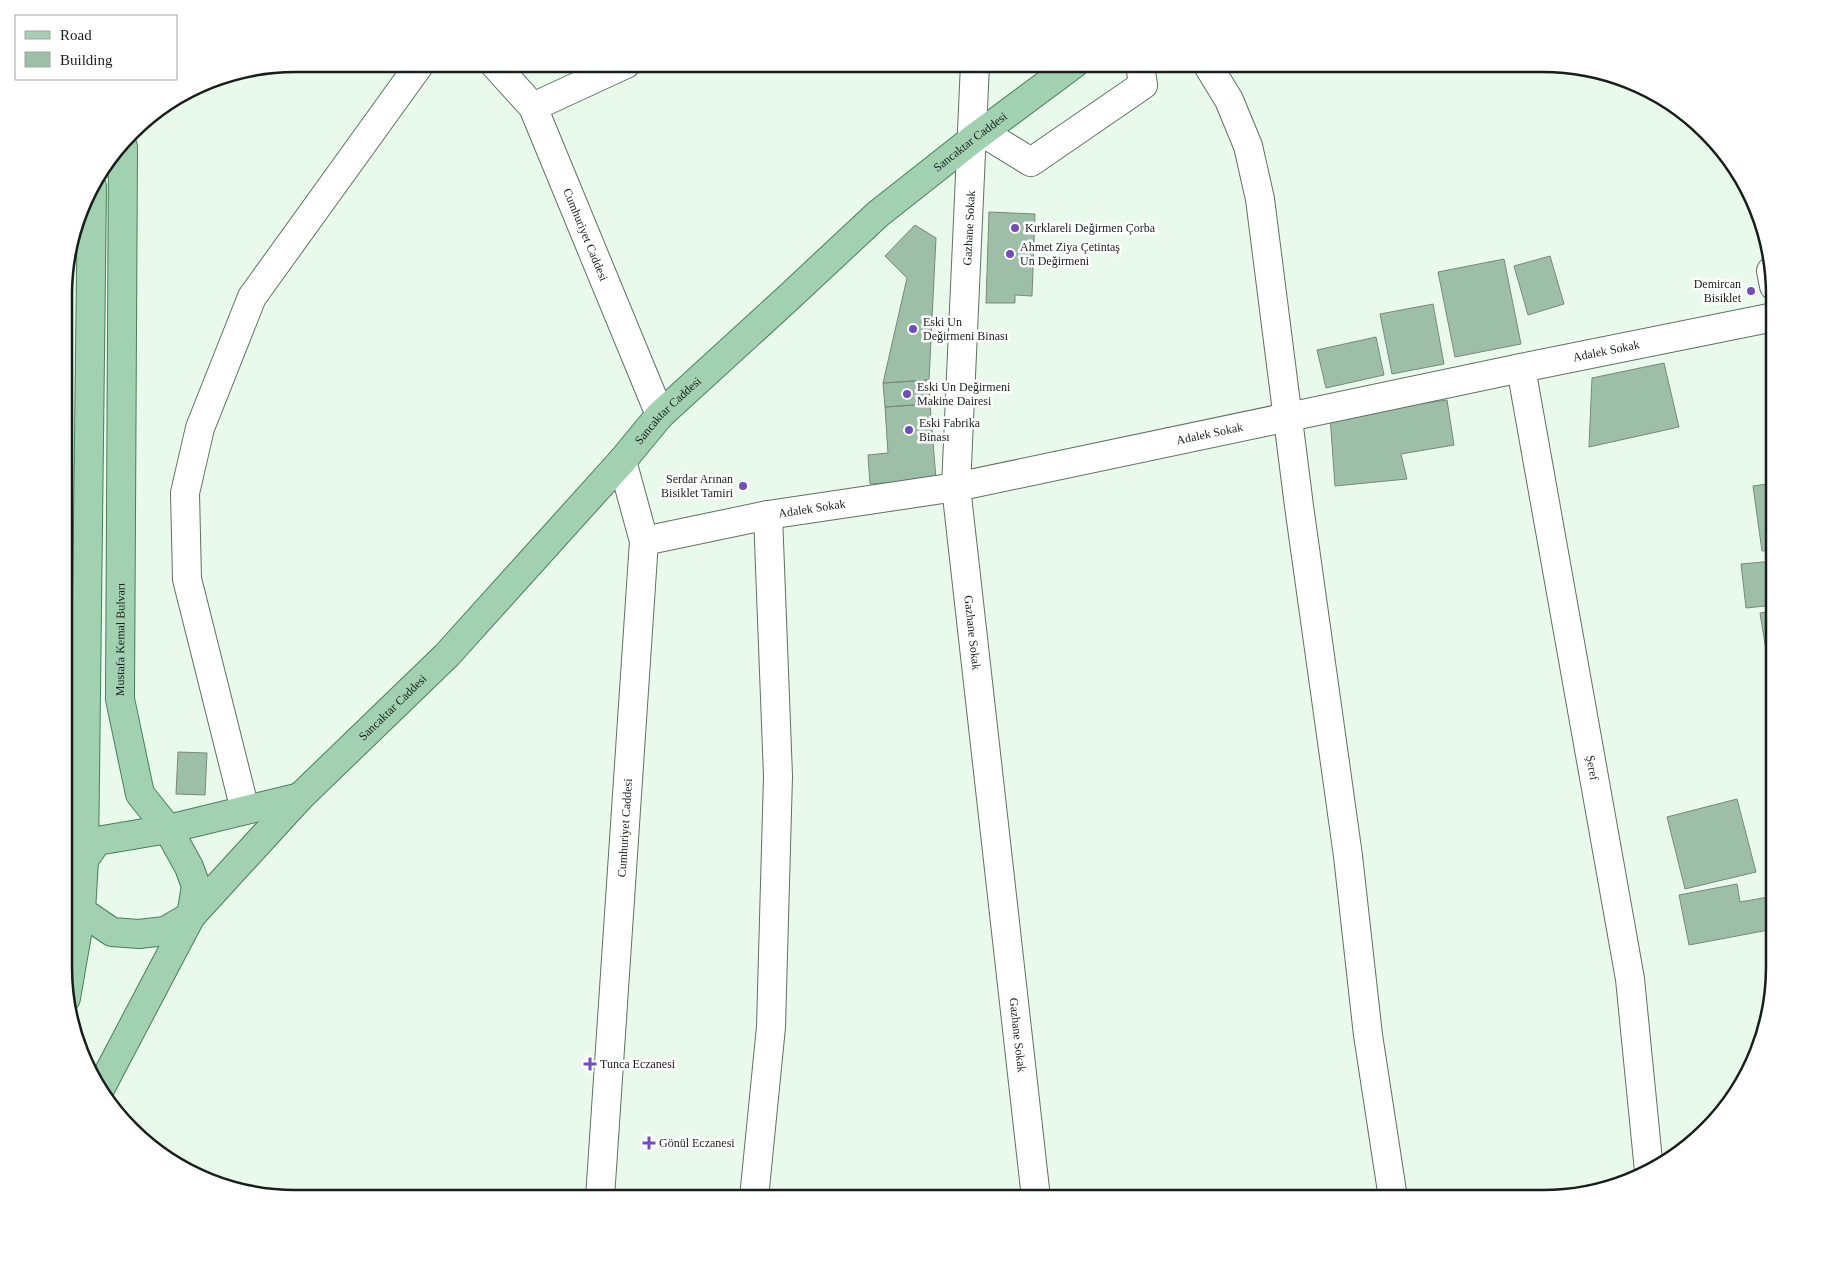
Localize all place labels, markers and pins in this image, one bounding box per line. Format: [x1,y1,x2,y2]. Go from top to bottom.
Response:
place label: Kırklareli Değirmen Çorba [1025,221,1156,235]
marker: Kırklareli Değirmen Çorba [1009,222,1021,234]
place label: Ahmet Ziya Çetintaş Un Değirmeni [1020,240,1120,268]
marker: Ahmet Ziya Çetintaş Un Değirmeni [1004,248,1016,260]
place label: Demircan Bisiklet [1694,277,1742,305]
marker: Demircan Bisiklet [1745,285,1757,297]
place label: Eski Un Değirmeni Binası [923,315,1009,343]
marker: Eski Un Değirmeni Binası [907,323,919,335]
place label: Eski Un Değirmeni Makine Dairesi [917,380,1011,408]
marker: Eski Un Değirmeni Makine Dairesi [901,388,913,400]
place label: Eski Fabrika Binası [919,416,981,444]
marker: Eski Fabrika Binası [903,424,915,436]
place label: Serdar Arınan Bisiklet Tamiri [661,472,734,500]
marker: Serdar Arınan Bisiklet Tamiri [737,480,749,492]
place label: Tunca Eczanesi [600,1057,676,1071]
marker: Tunca Eczanesi [584,1058,596,1070]
place label: Gönül Eczanesi [659,1136,735,1150]
marker: Gönül Eczanesi [643,1137,655,1149]

